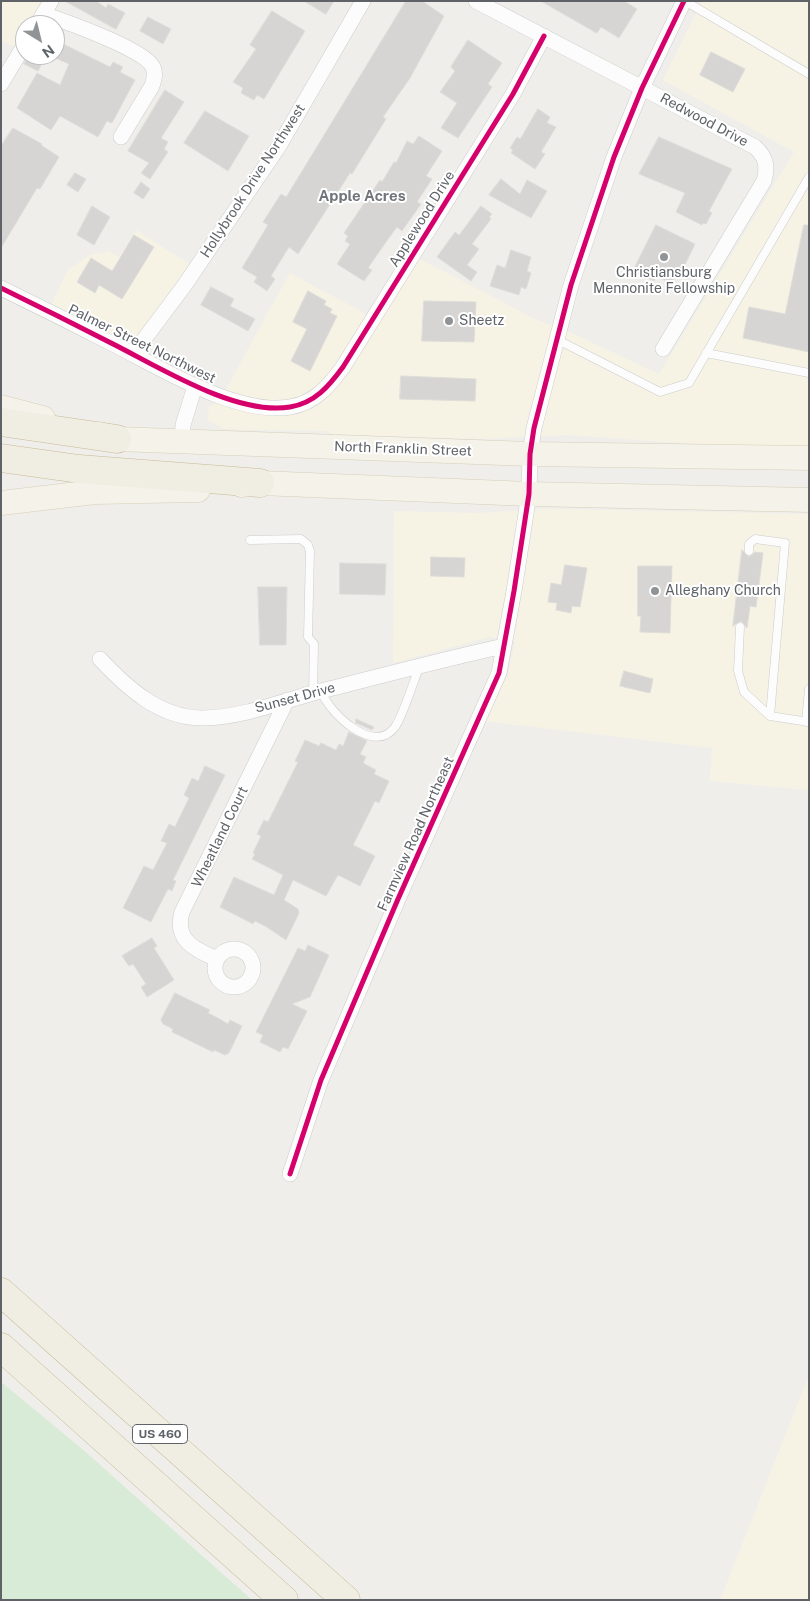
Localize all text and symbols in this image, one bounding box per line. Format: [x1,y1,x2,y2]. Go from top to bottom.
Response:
north arrow [15,15,65,65]
text: N [39,42,57,61]
street label: Redwood Drive [657,90,751,150]
street label: Hollybrook Drive Northwest [197,101,309,261]
street label: Applewood Drive [386,168,458,270]
district label: Apple Acres [318,187,406,205]
marker: Christiansburg Mennonite Fellowship [658,251,670,263]
place label: Christiansburg Mennonite Fellowship [593,265,735,298]
street label: Palmer Street Northwest [66,301,218,387]
place label: Sheetz [459,313,504,329]
marker: Sheetz [443,315,455,327]
street label: North Franklin Street [334,438,472,460]
place label: Alleghany Church [665,583,781,599]
marker: Alleghany Church [649,585,661,597]
street label: Sunset Drive [253,679,337,717]
street label: Farmview Road Northeast [374,754,458,914]
street label: Wheatland Court [188,784,252,890]
road number: US 460 [132,1425,188,1444]

